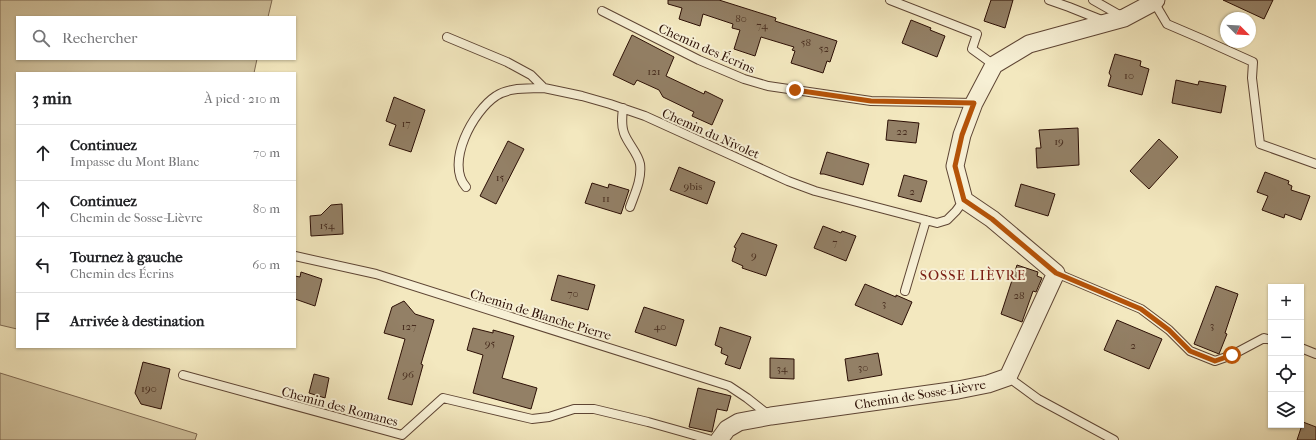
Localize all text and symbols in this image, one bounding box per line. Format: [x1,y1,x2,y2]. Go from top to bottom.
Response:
house number: 80 [735,12,747,25]
north arrow [1220,12,1256,48]
search box [16,16,296,60]
house number: 74 [756,19,768,32]
street label: Chemin des Écrins [656,20,757,77]
icon: search [30,27,52,49]
text: Rechercher [62,29,137,47]
house number: 58 [801,36,811,49]
house number: 52 [819,42,830,55]
house number: 121 [647,65,661,78]
house number: 10 [1124,69,1134,82]
route end [786,81,804,99]
text: 3 min [32,88,72,108]
text: À pied · 210 m [204,91,280,106]
street label: Chemin du Nivolet [660,105,762,162]
house number: 17 [401,117,411,130]
house number: 22 [896,125,908,138]
house number: 19 [1054,135,1064,148]
text: Continuez [70,136,137,154]
icon: ahead [32,142,54,164]
text: 70 m [253,145,280,160]
text: Impasse du Mont Blanc [70,154,199,169]
house number: 15 [496,171,505,184]
house number: 9bis [684,180,702,193]
house number: 2 [909,185,915,198]
text: Continuez [70,192,137,210]
house number: 11 [602,192,610,205]
icon: ahead [32,198,54,220]
text: 80 m [253,201,280,216]
text: Chemin de Sosse-Lièvre [70,210,203,225]
house number: 154 [319,219,335,232]
house number: 7 [832,236,838,249]
text: Tournez à gauche [70,248,183,266]
house number: 9 [751,249,757,262]
icon: left [32,254,54,276]
text: 60 m [252,257,280,272]
text: Chemin des Écrins [70,266,174,281]
district label: SOSSE LIÈVRE [920,266,1026,284]
map controls [1268,284,1304,428]
button: + [1268,284,1304,320]
street label: Chemin de Blanche Pierre [468,286,614,343]
house number: 70 [567,287,579,300]
house number: 28 [1013,289,1025,302]
house number: 3 [882,297,886,310]
icon: arrive [32,310,54,332]
text: Arrivée à destination [70,312,205,330]
house number: 3 [1210,319,1214,332]
house number: 127 [402,320,416,333]
house number: 40 [654,320,666,333]
button: − [1268,320,1304,356]
house number: 95 [485,337,496,350]
house number: 2 [1130,339,1136,352]
route start [1223,346,1241,364]
button: locate [1268,356,1304,392]
house number: 30 [858,361,868,374]
house number: 34 [776,362,788,375]
house number: 96 [402,368,414,381]
street label: Chemin de Sosse-Lièvre [853,377,987,412]
house number: 190 [141,382,157,395]
street label: Chemin des Romanes [280,384,400,429]
button: layers [1268,392,1304,428]

